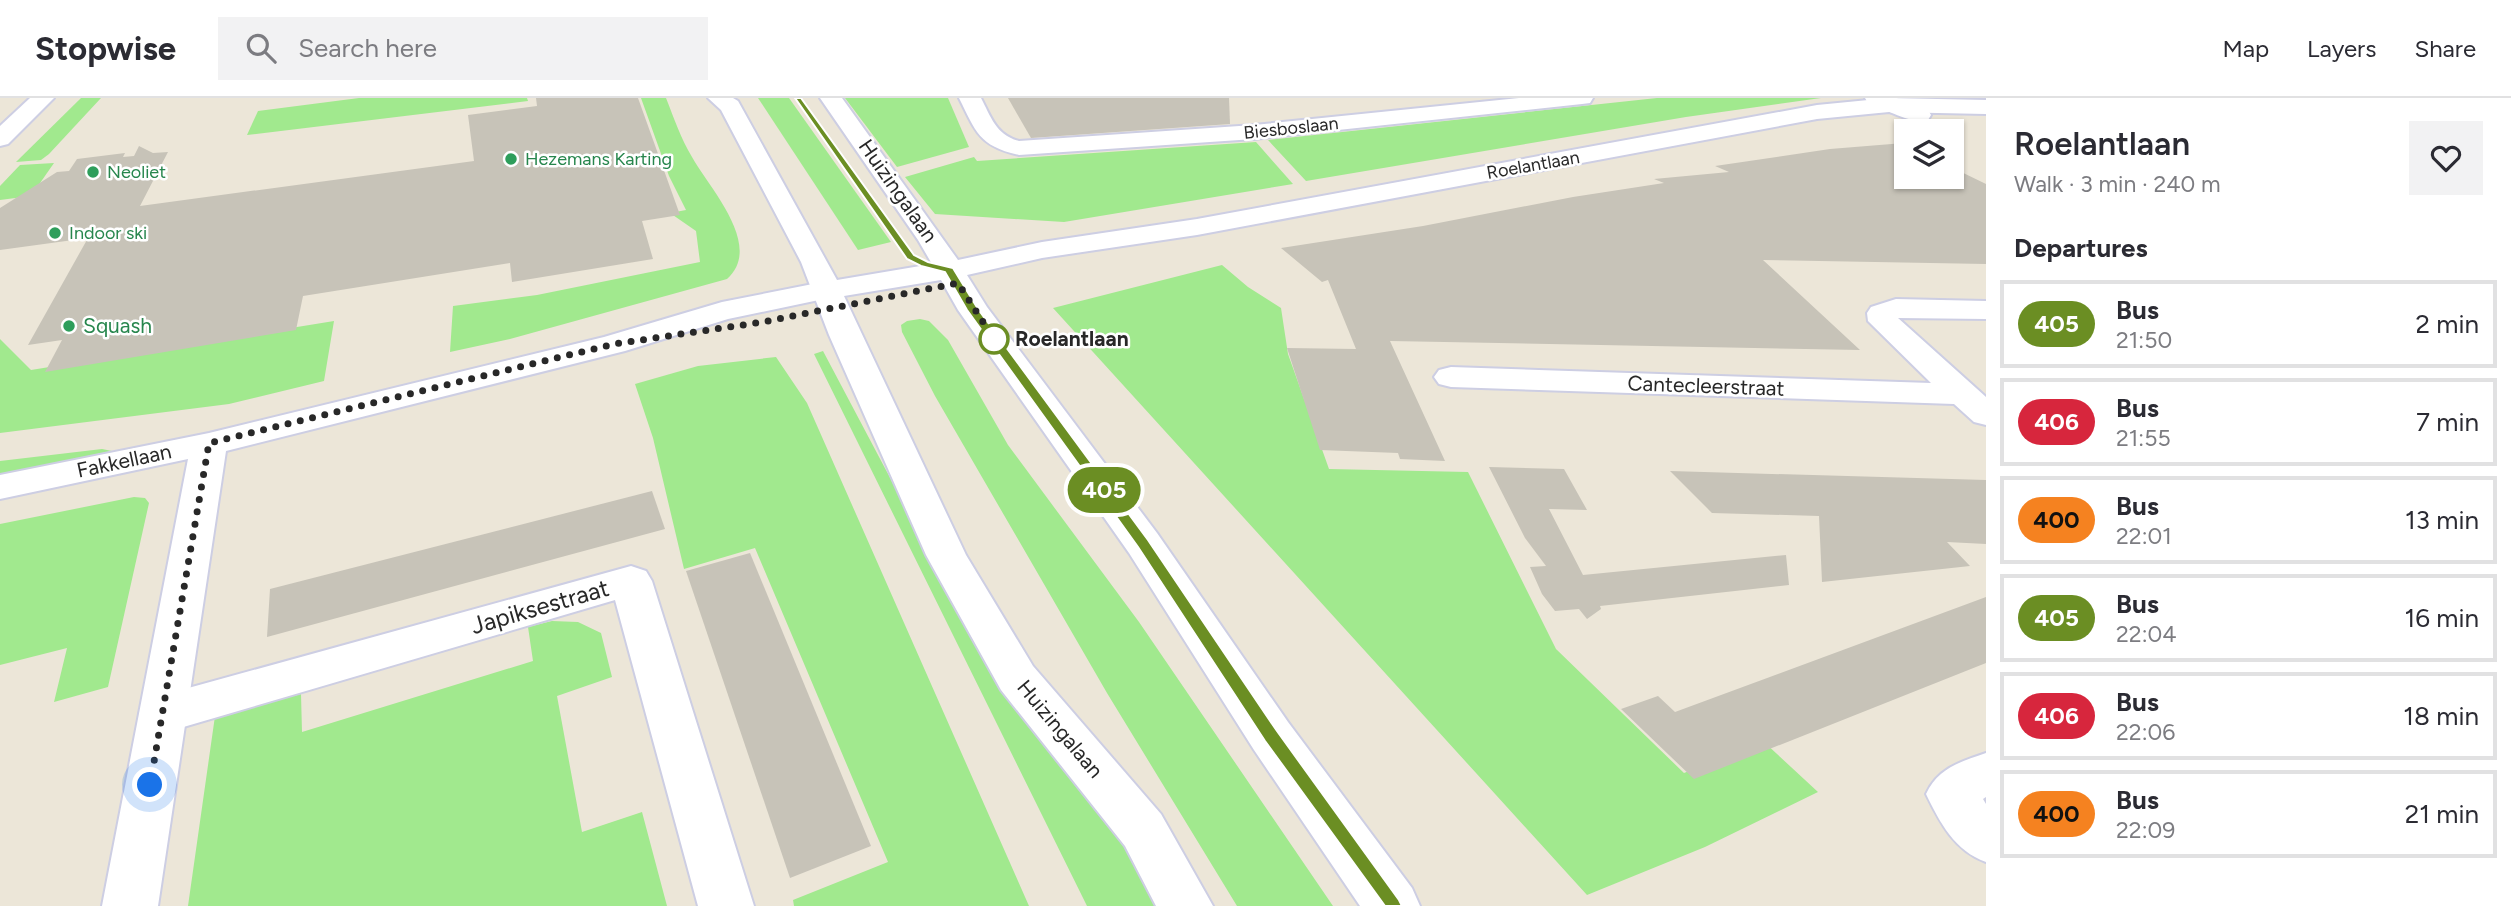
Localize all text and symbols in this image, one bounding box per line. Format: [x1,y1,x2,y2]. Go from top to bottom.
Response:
search box [218,17,708,80]
text: Stopwise [35,29,176,68]
icon: search [242,29,280,67]
text: Search here [298,32,437,64]
text: Map [2222,34,2269,63]
text: Layers [2307,34,2376,63]
text: Share [2414,34,2476,63]
street label: Biesboslaan [1243,112,1339,144]
map controls [1894,119,1964,189]
button: layers [1894,119,1964,189]
button: heart [2409,121,2483,195]
text: Roelantlaan [2014,124,2190,163]
street label: Huizingalaan [854,134,943,247]
street label: Roelantlaan [1485,146,1581,184]
place label: Hezemans Karting [525,148,672,170]
marker: Hezemans Karting [503,151,519,167]
place label: Neoliet [107,161,166,183]
marker: Neoliet [85,164,101,180]
text: Walk · 3 min · 240 m [2014,170,2221,198]
place label: Indoor ski [69,222,147,244]
marker: Indoor ski [47,225,63,241]
text: Departures [2014,232,2148,264]
text: Bus [2116,294,2159,326]
text: 2 min [2415,308,2479,340]
text: 405 [2034,309,2079,338]
place label: Squash [83,313,152,338]
marker: Squash [61,318,77,334]
marker: Roelantlaan [979,324,1009,354]
place label: Roelantlaan [1015,326,1129,351]
text: 21:50 [2116,326,2172,354]
street label: Cantecleerstraat [1627,370,1785,401]
text: Bus [2116,392,2159,424]
text: 7 min [2416,406,2479,438]
text: 406 [2034,407,2079,436]
text: 21:55 [2116,424,2171,452]
street label: Fakkellaan [74,438,173,483]
line badge: 405 [1064,467,1144,513]
text: 405 [1082,475,1126,504]
text: Bus [2116,490,2159,522]
text: 13 min [2405,504,2479,536]
text: 400 [2033,505,2080,534]
text: 22:01 [2116,522,2172,550]
street label: Japiksestraat [468,573,612,640]
text: Bus [2116,588,2159,620]
text: 16 min [2404,602,2479,634]
text: 405 [2034,603,2079,632]
text: 22:04 [2116,620,2177,648]
street label: Huizingalaan [1012,675,1109,783]
text: Bus [2116,686,2159,718]
text: 18 min [2403,700,2479,732]
text: 406 [2034,701,2079,730]
text: 22:06 [2116,718,2175,746]
your location [132,767,167,802]
text: Bus [2116,784,2159,816]
text: 21 min [2405,798,2479,830]
text: 400 [2033,799,2080,828]
text: 22:09 [2116,816,2175,844]

